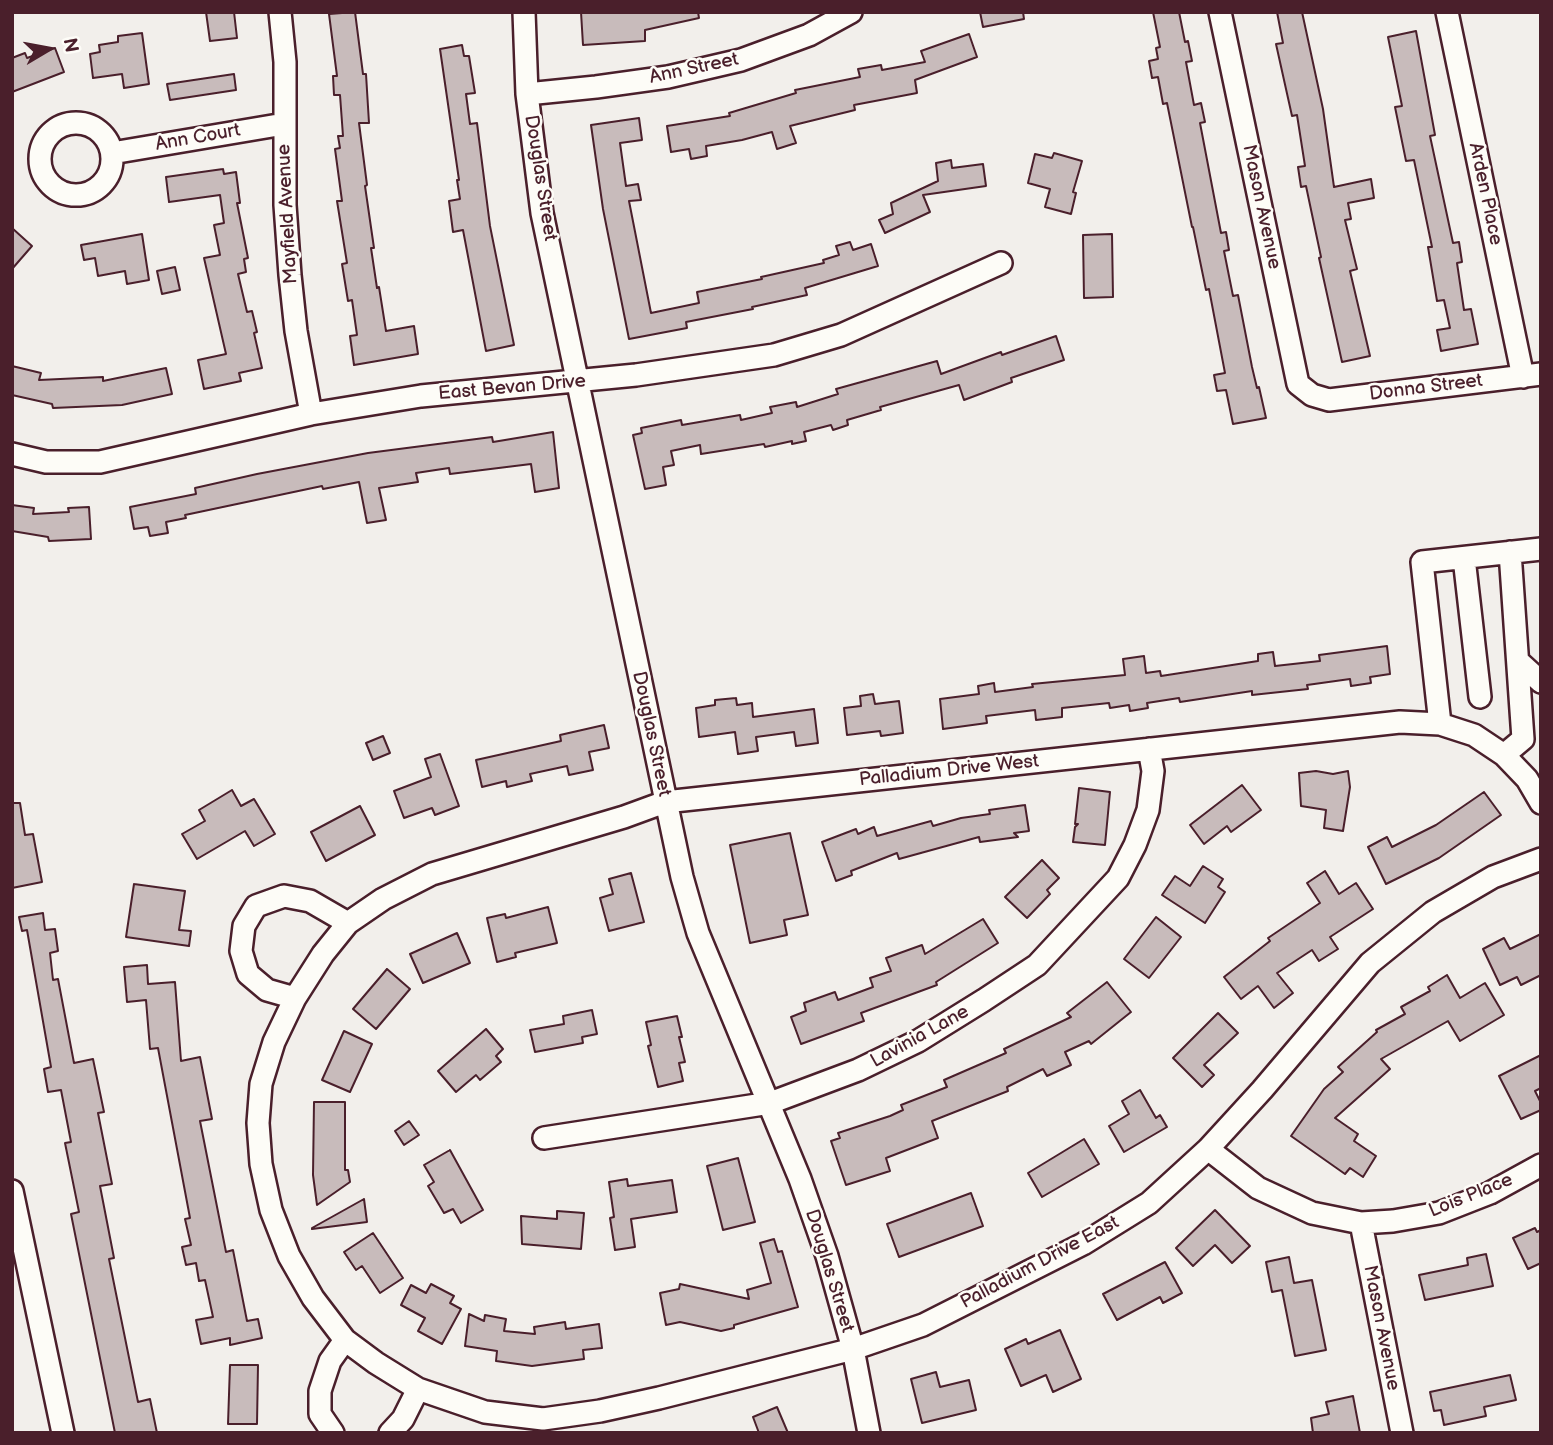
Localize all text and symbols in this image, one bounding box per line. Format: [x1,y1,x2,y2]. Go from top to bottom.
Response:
north arrow [14,14,84,84]
text: N [58,36,83,54]
street label: Ann Street [647,48,741,90]
street label: Douglas Street [519,113,561,243]
street label: Ann Court [154,119,242,157]
street label: Arden Place [1463,141,1507,247]
street label: Mayfield Avenue [273,143,303,285]
street label: Mason Avenue [1237,143,1285,271]
street label: East Bevan Drive [437,370,587,406]
street label: Donna Street [1368,370,1484,406]
street label: Douglas Street [627,669,675,799]
street label: Palladium Drive West [858,750,1040,792]
street label: Lavinia Lane [867,1001,973,1073]
street label: Lois Place [1426,1169,1516,1223]
street label: Douglas Street [799,1207,859,1335]
street label: Palladium Drive East [957,1212,1123,1314]
street label: Mason Avenue [1358,1264,1404,1392]

